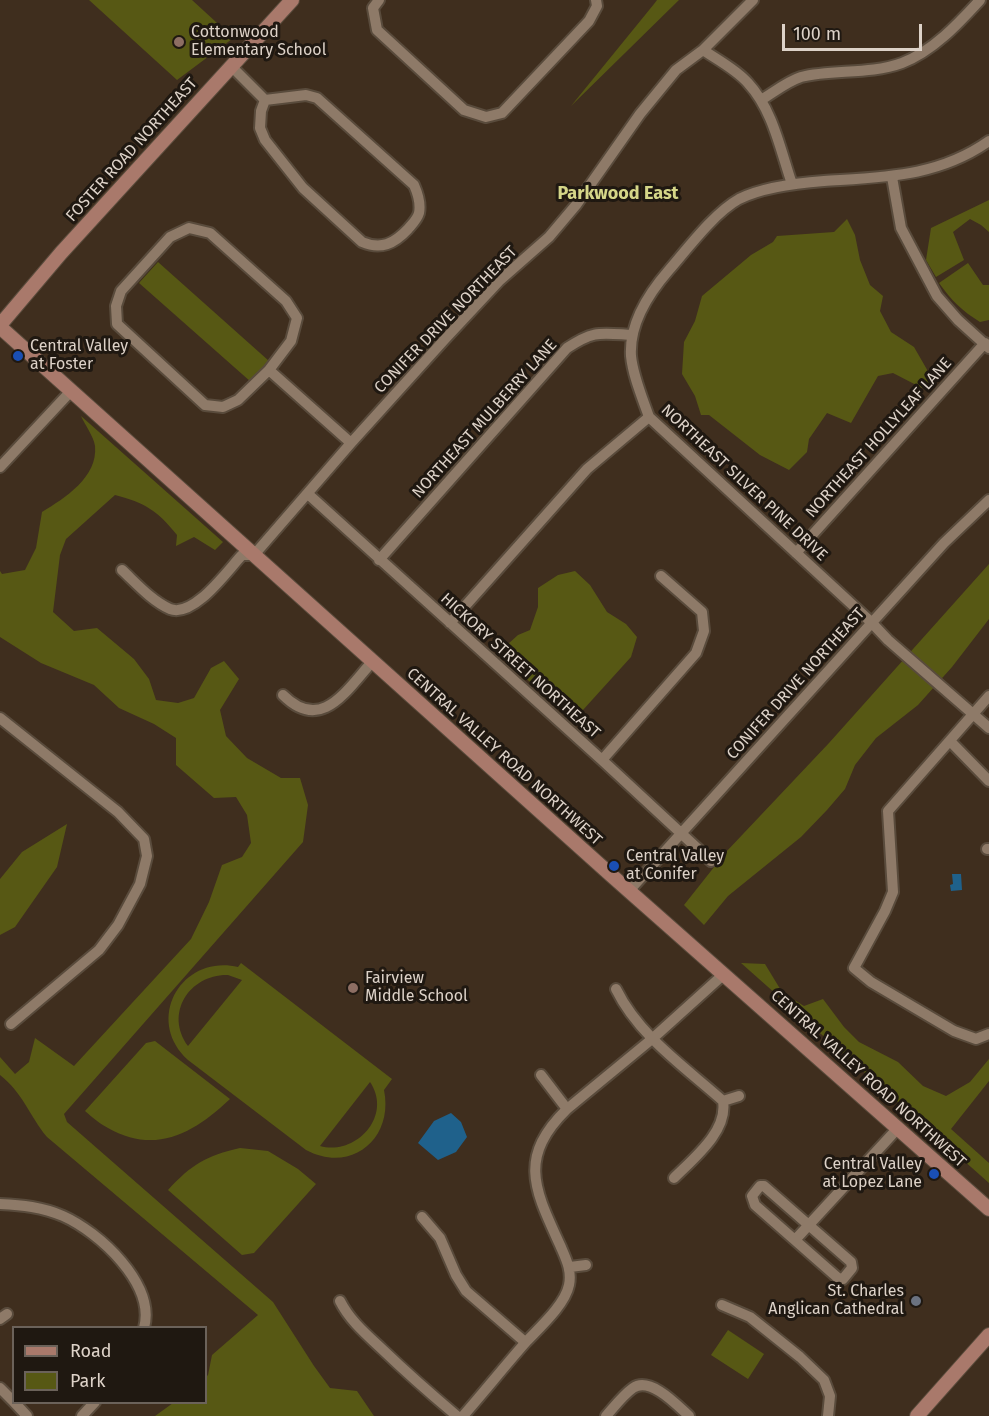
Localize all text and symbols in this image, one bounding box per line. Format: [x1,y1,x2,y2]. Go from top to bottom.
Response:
scale bar [785,12,924,50]
place label: Cottonwood Elementary School [191,23,326,61]
text: 100 m [793,23,841,45]
marker: Cottonwood Elementary School [172,35,186,49]
street label: FOSTER ROAD NORTHEAST [62,74,202,226]
district label: Parkwood East [557,183,679,205]
street label: CONIFER DRIVE NORTHEAST [371,242,521,398]
street label: NORTHEAST MULBERRY LANE [409,336,561,502]
place label: Central Valley at Foster [30,337,128,375]
marker: Central Valley at Foster [11,349,25,363]
street label: NORTHEAST HOLLYLEAF LANE [802,354,956,522]
street label: NORTHEAST SILVER PINE DRIVE [657,401,831,565]
street label: HICKORY STREET NORTHEAST [436,589,604,743]
street label: CONIFER DRIVE NORTHEAST [723,604,869,764]
street label: CENTRAL VALLEY ROAD NORTHWEST [402,664,606,850]
place label: Central Valley at Conifer [626,847,724,885]
marker: Central Valley at Conifer [607,859,621,873]
place label: Fairview Middle School [365,969,468,1007]
marker: Fairview Middle School [346,981,360,995]
street label: CENTRAL VALLEY ROAD NORTHWEST [766,986,970,1172]
place label: Central Valley at Lopez Lane [822,1155,922,1193]
marker: Central Valley at Lopez Lane [927,1167,941,1181]
place label: St. Charles Anglican Cathedral [768,1282,904,1320]
marker: St. Charles Anglican Cathedral [909,1294,923,1308]
legend [12,1326,207,1404]
text: Road [70,1340,112,1362]
text: Park [70,1370,105,1392]

